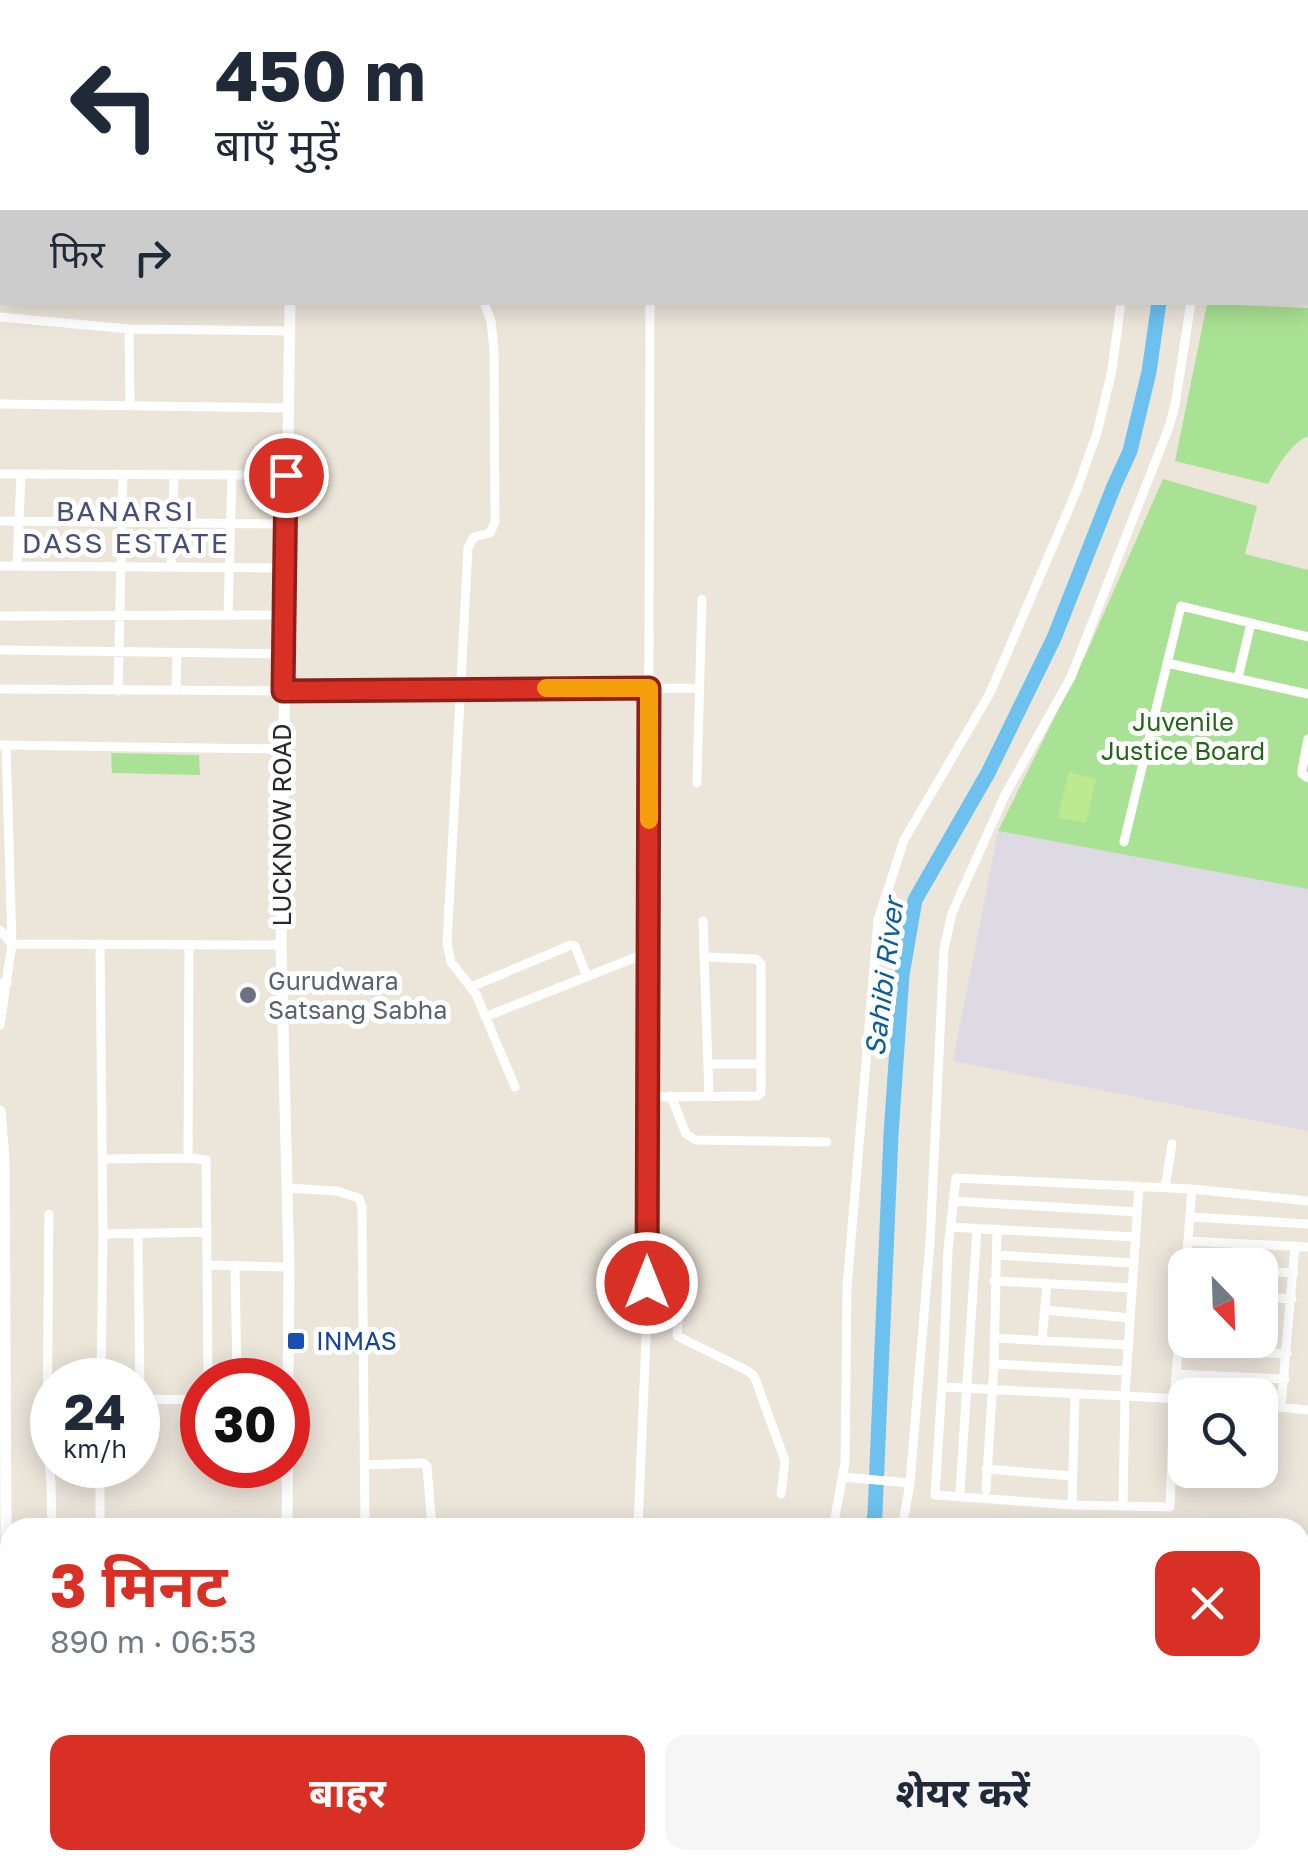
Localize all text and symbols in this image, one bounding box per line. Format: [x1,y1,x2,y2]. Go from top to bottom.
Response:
text: 450 m [215,32,426,116]
icon: left [50,40,180,170]
text: बाएँ मुड़ें [215,117,339,171]
icon: right [125,230,180,285]
text: फिर [50,231,105,276]
pin [244,433,329,518]
icon: arrive [259,448,314,503]
district label: BANARSI DASS ESTATE [22,494,230,559]
park label: Juvenile Justice Board [1101,706,1265,766]
street label: LUCKNOW ROAD [266,724,297,926]
water label: Sahibi River [857,892,910,1058]
place label: Gurudwara Satsang Sabha [268,965,447,1025]
marker: Gurudwara Satsang Sabha [237,984,259,1006]
position arrow [595,1231,699,1335]
north arrow [1168,1248,1278,1358]
map controls [1168,1248,1278,1488]
place label: INMAS [316,1325,397,1356]
marker: INMAS [285,1330,307,1352]
speed limit sign: 30 [180,1358,310,1488]
button: search [1168,1378,1278,1488]
text: 24 [64,1381,126,1441]
text: km/h [63,1433,127,1464]
text: 3 मिनट [50,1548,228,1620]
button: close [1155,1551,1260,1656]
text: 890 m · 06:53 [50,1622,257,1660]
button: बाहर [50,1735,645,1850]
button: शेयर करें [665,1735,1260,1850]

